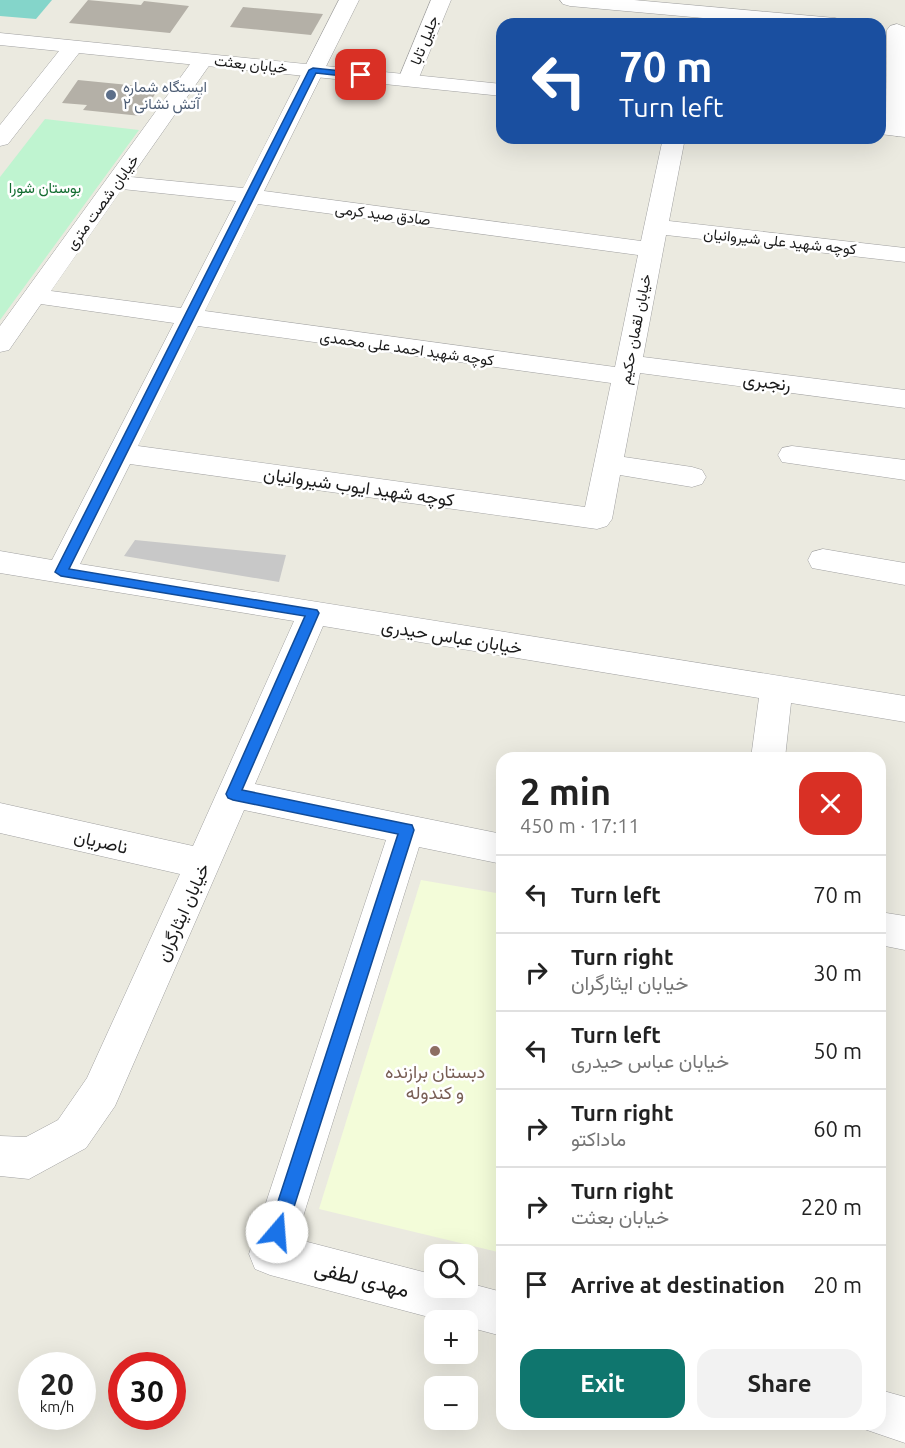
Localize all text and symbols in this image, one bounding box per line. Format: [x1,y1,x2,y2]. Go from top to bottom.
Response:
street label: جلیل تابا [406,13,442,67]
icon: left [520,42,598,120]
text: 70 m [619,43,713,90]
pin [335,49,386,100]
street label: خیابان بعثت [213,52,289,77]
icon: arrive [344,58,377,91]
place label: ایستگاه شماره ۲ آتش نشانی [123,78,207,114]
marker: ایستگاه شماره ۲ آتش نشانی [104,88,118,102]
text: Turn left [619,92,723,122]
street label: خیابان شصت متری [62,151,144,254]
park label: بوستان شورا [9,179,81,197]
street label: صادق صید کرمی [334,200,432,230]
street label: کوچه شهید علی شیروانیان [702,225,858,260]
street label: خیابان لقمان حکیم [616,272,656,386]
street label: کوچه شهید احمد علی محمدی [319,327,495,371]
street label: رنجبری [742,368,792,396]
street label: کوچه شهید ایوب شیروانیان [262,463,456,512]
street label: خیابان عباس حیدری [380,615,524,659]
text: 2 min [520,771,611,812]
button: close [799,772,862,835]
text: 450 m · 17:11 [520,814,640,837]
street label: ناصریان [72,825,130,859]
street label: خیابان ایثارگران [151,860,214,965]
icon: left [520,878,553,911]
text: Turn left [571,882,661,907]
text: 70 m [813,882,862,907]
text: Turn right [571,944,673,969]
icon: right [520,956,553,989]
text: 30 m [813,960,862,985]
text: خیابان ایثارگران [571,971,688,994]
text: Turn left [571,1022,661,1047]
icon: left [520,1034,553,1067]
text: 50 m [813,1038,862,1063]
marker: دبستان برازنده و کندوله [428,1044,442,1058]
text: خیابان عباس حیدری [571,1049,729,1072]
place label: دبستان برازنده و کندوله [385,1061,485,1104]
text: Turn right [571,1100,673,1125]
icon: right [520,1112,553,1145]
text: 60 m [813,1116,862,1141]
text: ماداکتو [571,1127,626,1150]
text: Turn right [571,1178,673,1203]
icon: right [520,1190,553,1223]
text: 220 m [801,1194,862,1219]
position arrow [245,1200,309,1264]
text: خیابان بعثت [571,1205,669,1228]
map controls [424,1244,478,1430]
button: search [424,1244,478,1298]
street label: مهدی لطفی [312,1255,412,1303]
icon: arrive [520,1268,553,1301]
text: Arrive at destination [571,1272,785,1297]
text: 20 m [813,1272,862,1297]
button: + [424,1310,478,1364]
button: Exit [520,1349,685,1418]
button: Share [697,1349,862,1418]
speed limit sign: 30 [108,1352,186,1430]
text: 20 [40,1367,74,1401]
button: − [424,1376,478,1430]
text: km/h [40,1398,74,1415]

